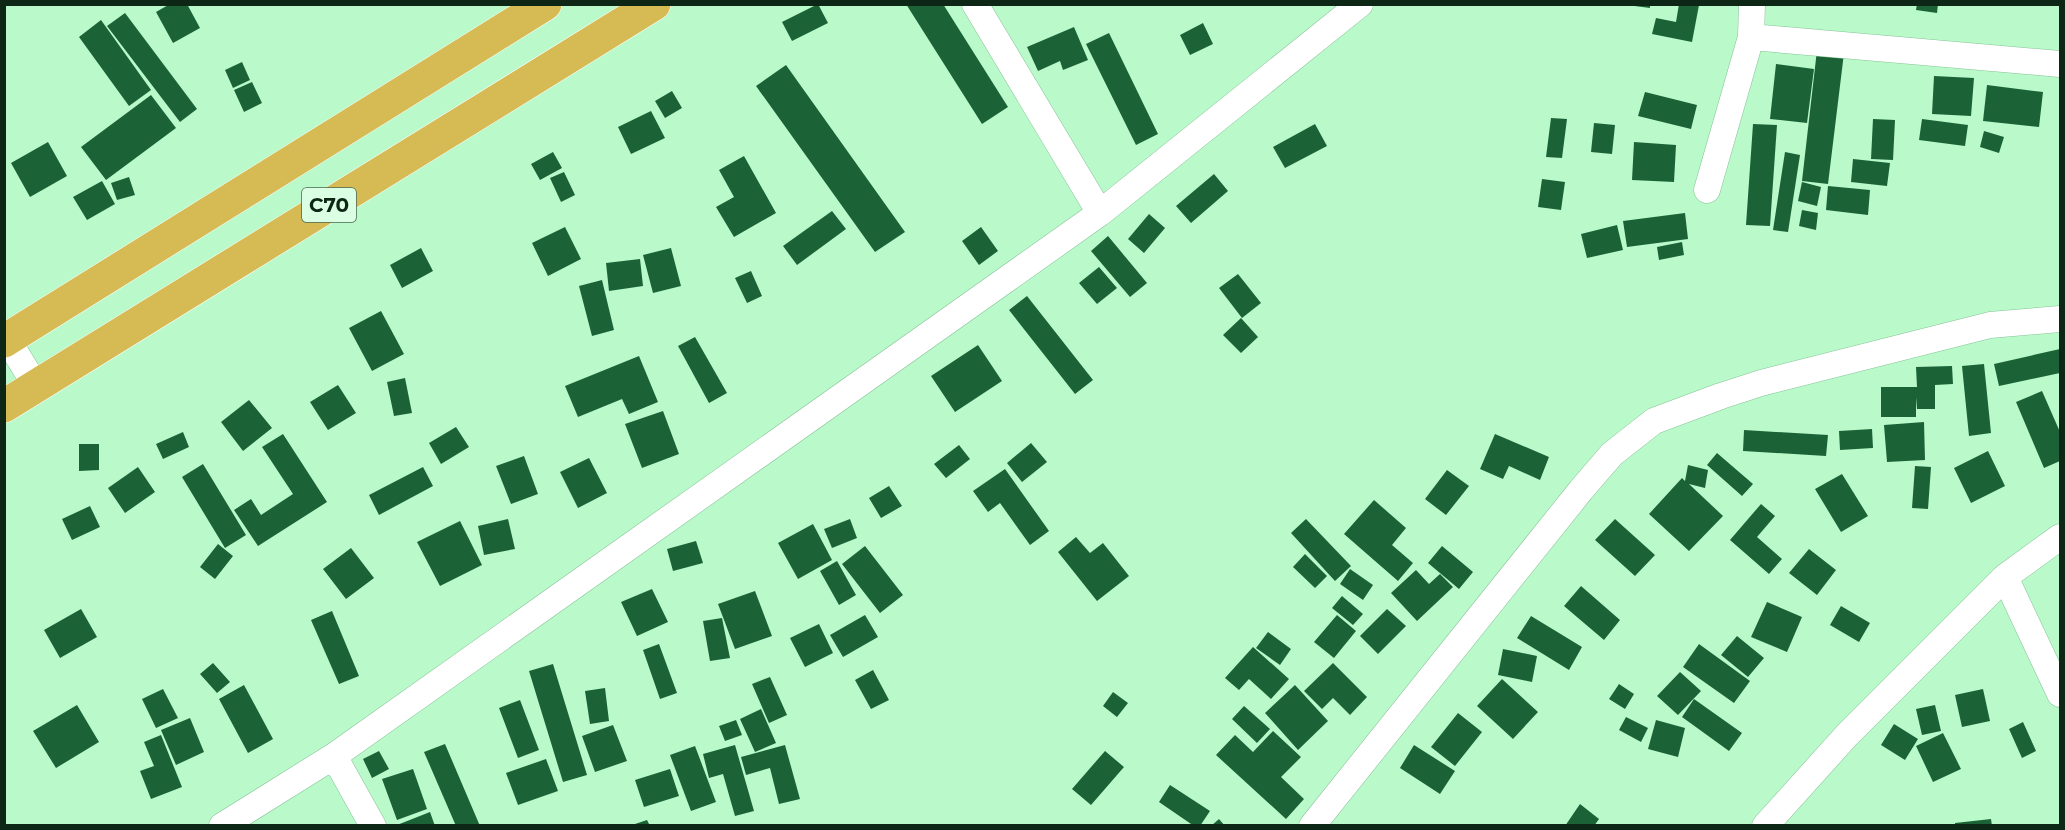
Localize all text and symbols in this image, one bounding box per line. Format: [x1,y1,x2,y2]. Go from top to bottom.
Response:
road number: C70 [302,188,356,222]

